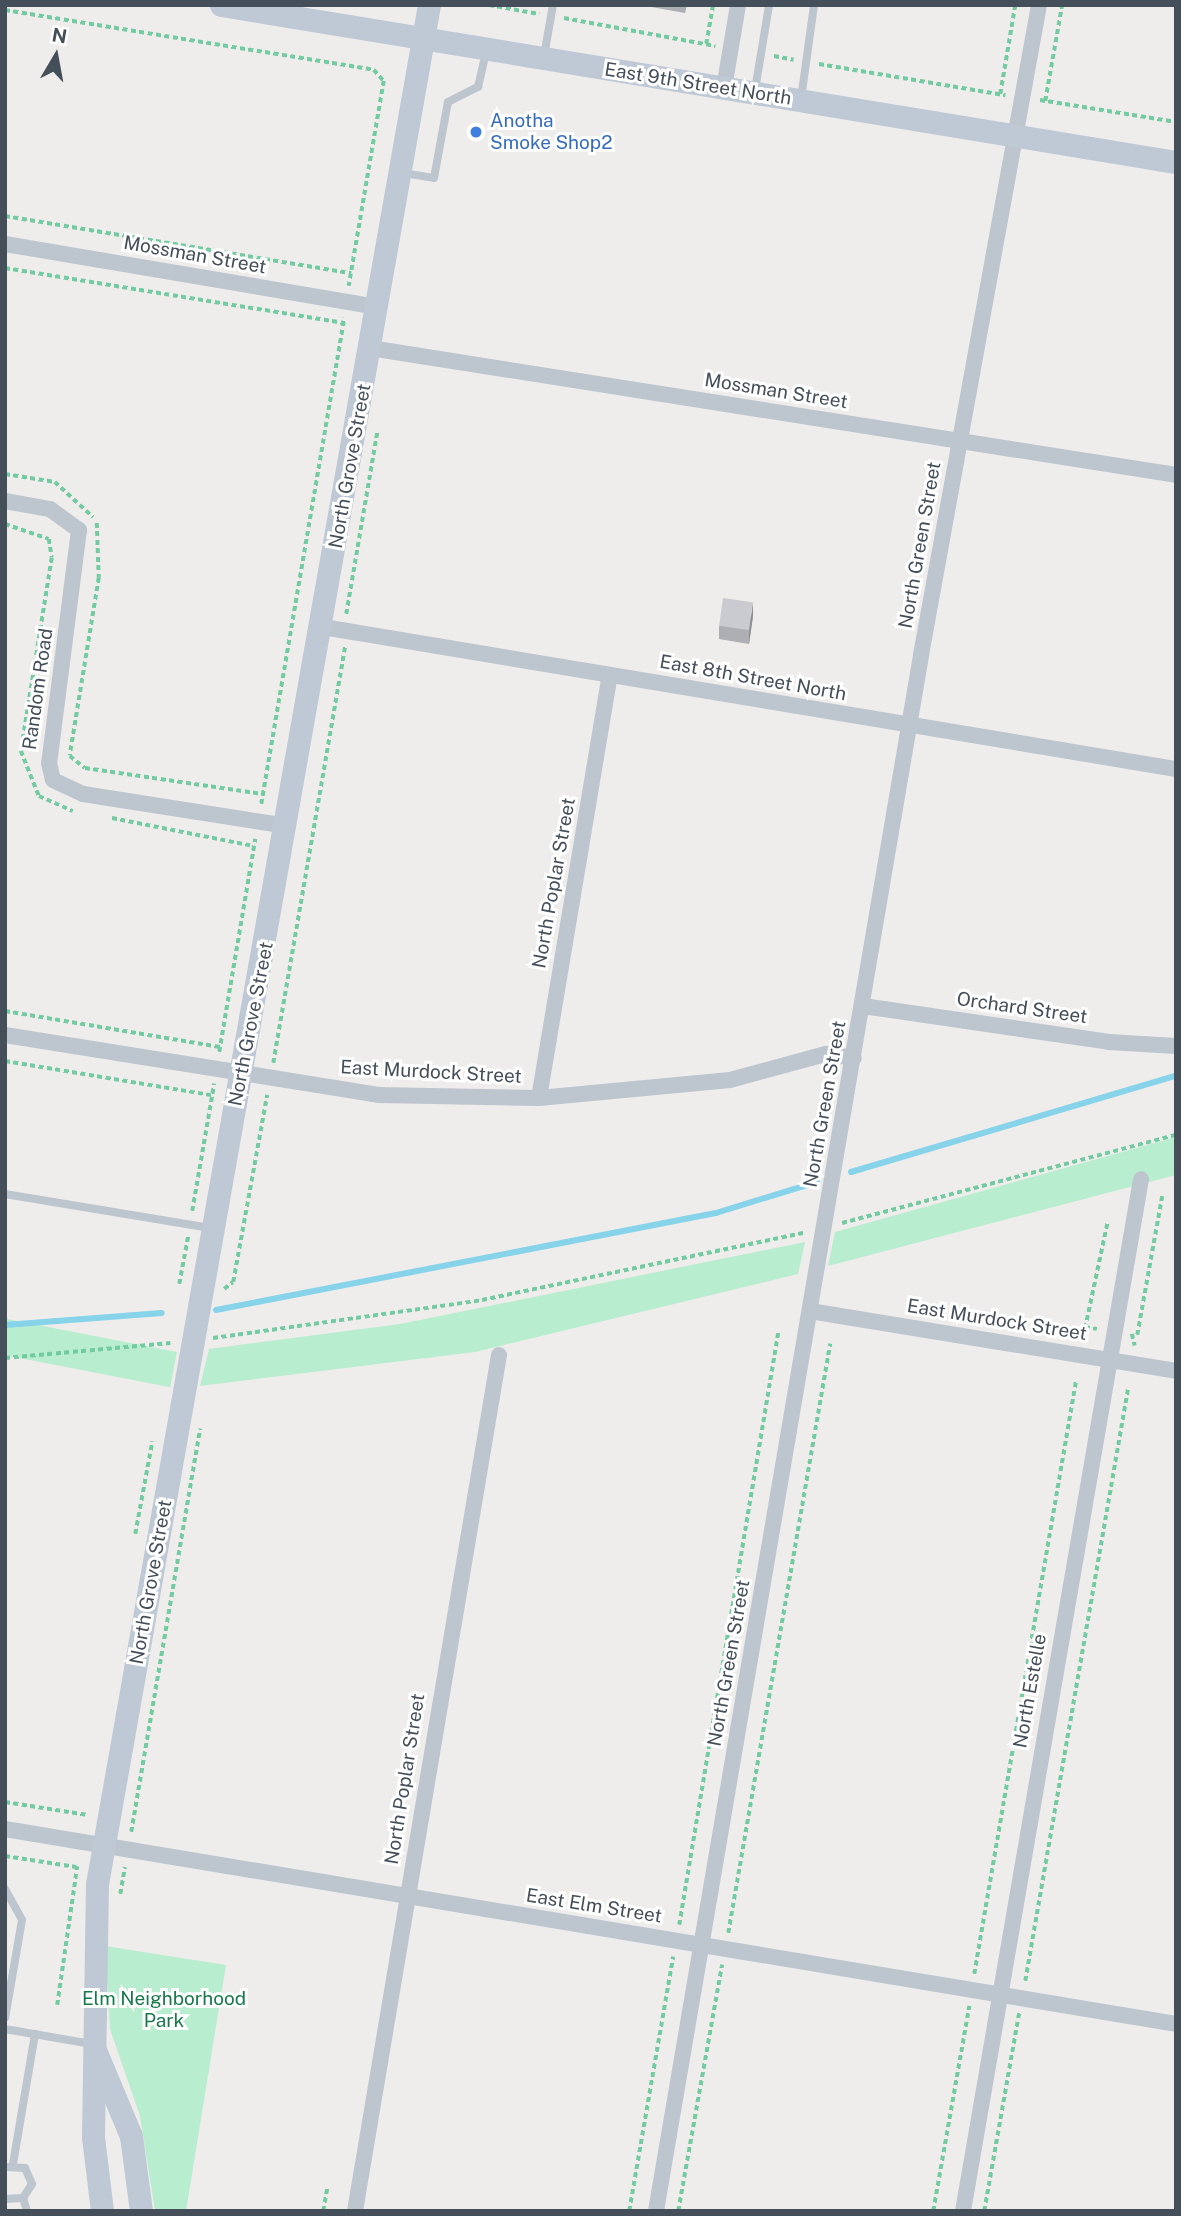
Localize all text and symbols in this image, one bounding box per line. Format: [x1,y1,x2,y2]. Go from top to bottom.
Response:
north arrow [21,21,91,91]
text: N [50,23,69,47]
street label: East 9th Street North [603,58,793,110]
place label: Anotha Smoke Shop2 [490,110,613,154]
marker: Anotha Smoke Shop2 [468,124,484,140]
street label: Mossman Street [122,231,268,279]
street label: Mossman Street [703,368,849,414]
street label: North Grove Street [324,382,376,550]
street label: North Green Street [894,460,946,630]
street label: Random Road [18,627,58,751]
street label: East 8th Street North [658,650,848,706]
street label: North Poplar Street [528,796,580,970]
street label: North Grove Street [224,940,278,1108]
street label: Orchard Street [955,988,1089,1028]
street label: North Green Street [799,1019,851,1189]
street label: East Murdock Street [340,1056,522,1088]
street label: East Murdock Street [905,1295,1089,1345]
street label: North Grove Street [125,1498,177,1666]
street label: North Green Street [703,1578,755,1748]
street label: North Estelle [1009,1632,1051,1750]
street label: North Poplar Street [380,1692,430,1866]
street label: East Elm Street [524,1884,664,1928]
park label: Elm Neighborhood Park [82,1988,246,2032]

